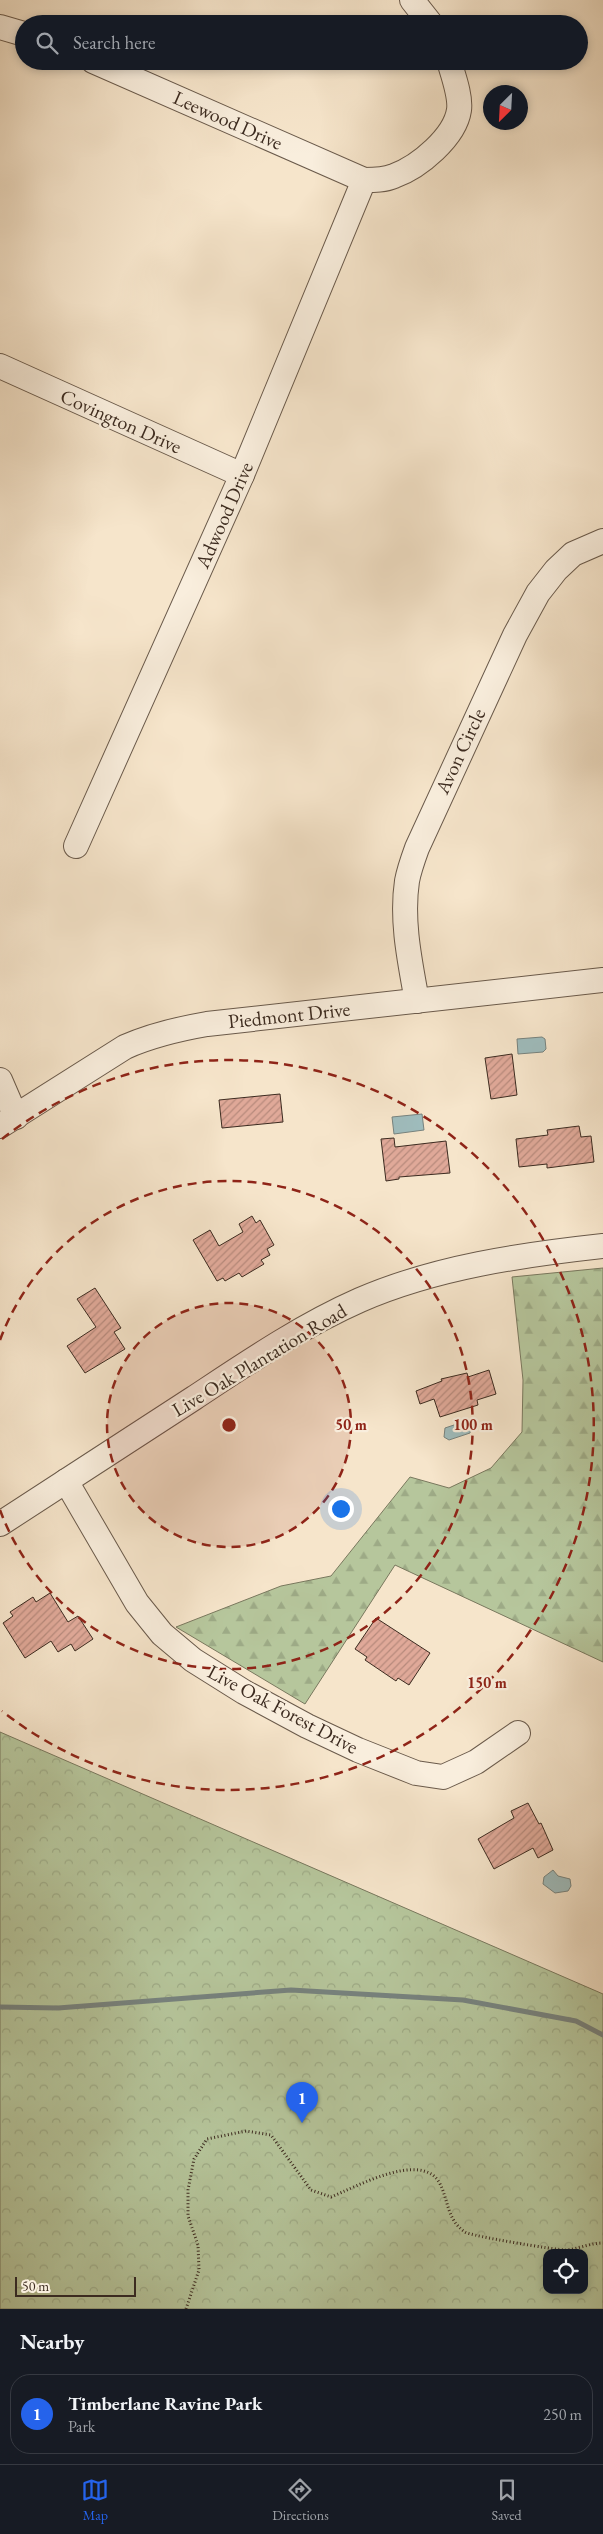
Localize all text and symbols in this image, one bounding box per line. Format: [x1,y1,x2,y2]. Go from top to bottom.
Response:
search box [15,15,588,70]
icon: search [33,29,61,57]
text: Search here [73,30,155,55]
street label: Leewood Drive [169,84,287,156]
north arrow [483,85,528,130]
street label: Covington Drive [56,383,186,459]
street label: Adwood Drive [189,458,259,573]
street label: Avon Circle [428,704,491,799]
street label: Piedmont Drive [227,996,352,1034]
street label: Live Oak Plantation Road [167,1297,352,1422]
text: 50 m [335,1415,367,1434]
text: 100 m [453,1415,493,1434]
centre of rings [220,1416,238,1434]
your location [328,1496,354,1522]
street label: Live Oak Forest Drive [203,1658,363,1760]
text: 150 m [467,1673,507,1692]
pin: 1 [286,2082,318,2123]
map controls [543,2249,588,2294]
button: locate [543,2249,588,2294]
scale bar [15,2274,136,2297]
text: 50 m [22,2277,49,2295]
text: Nearby [20,2328,84,2355]
text: Timberlane Ravine Park [68,2391,262,2416]
text: 1 [33,2404,41,2425]
text: 250 m [543,2404,582,2425]
text: Park [68,2416,95,2437]
tab: Map [81,2476,109,2524]
tab: Directions [272,2476,329,2524]
tab: Saved [492,2476,522,2524]

